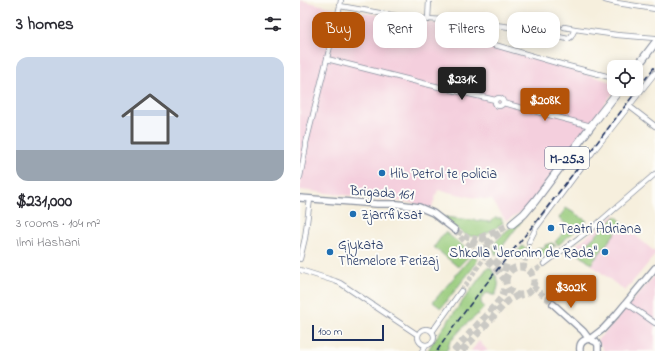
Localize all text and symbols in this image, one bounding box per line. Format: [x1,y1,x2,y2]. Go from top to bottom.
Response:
text: 3 homes [16,12,74,37]
chip: Buy [312,12,365,48]
chip: Rent [373,12,427,48]
chip: Filters [435,12,499,48]
chip: New [507,12,560,48]
icon: filters [262,13,284,35]
map controls [607,60,643,96]
button: locate [607,60,643,96]
pin: $231K [434,67,490,101]
text: $231K [447,70,477,89]
icon: home [114,83,186,155]
pin: $208K [517,88,573,122]
text: $208K [529,91,561,110]
road number: M-25.3 [545,147,589,169]
place label: Hib Petrol te policia [390,164,497,185]
marker: Hib Petrol te policia [377,168,387,178]
street label: Brigada 161 [348,181,415,207]
text: $231,000 [16,189,72,214]
place label: Zjarrfiksat [361,205,423,226]
marker: Zjarrfiksat [348,209,358,219]
text: 3 rooms · 104 m² [16,214,100,233]
place label: Teatri Adriana [559,219,641,240]
marker: Teatri Adriana [546,223,556,233]
text: Ilmi Hashani [16,233,80,252]
place label: Gjykata Themelore Ferizaj [338,235,439,272]
place label: Shkolla "Jeronim de Rada" [449,243,597,264]
marker: Gjykata Themelore Ferizaj [325,247,335,257]
marker: Shkolla "Jeronim de Rada" [600,247,610,257]
pin: $302K [543,275,599,309]
text: $302K [555,278,587,297]
scale bar [312,323,384,342]
text: 100 m [318,324,342,340]

